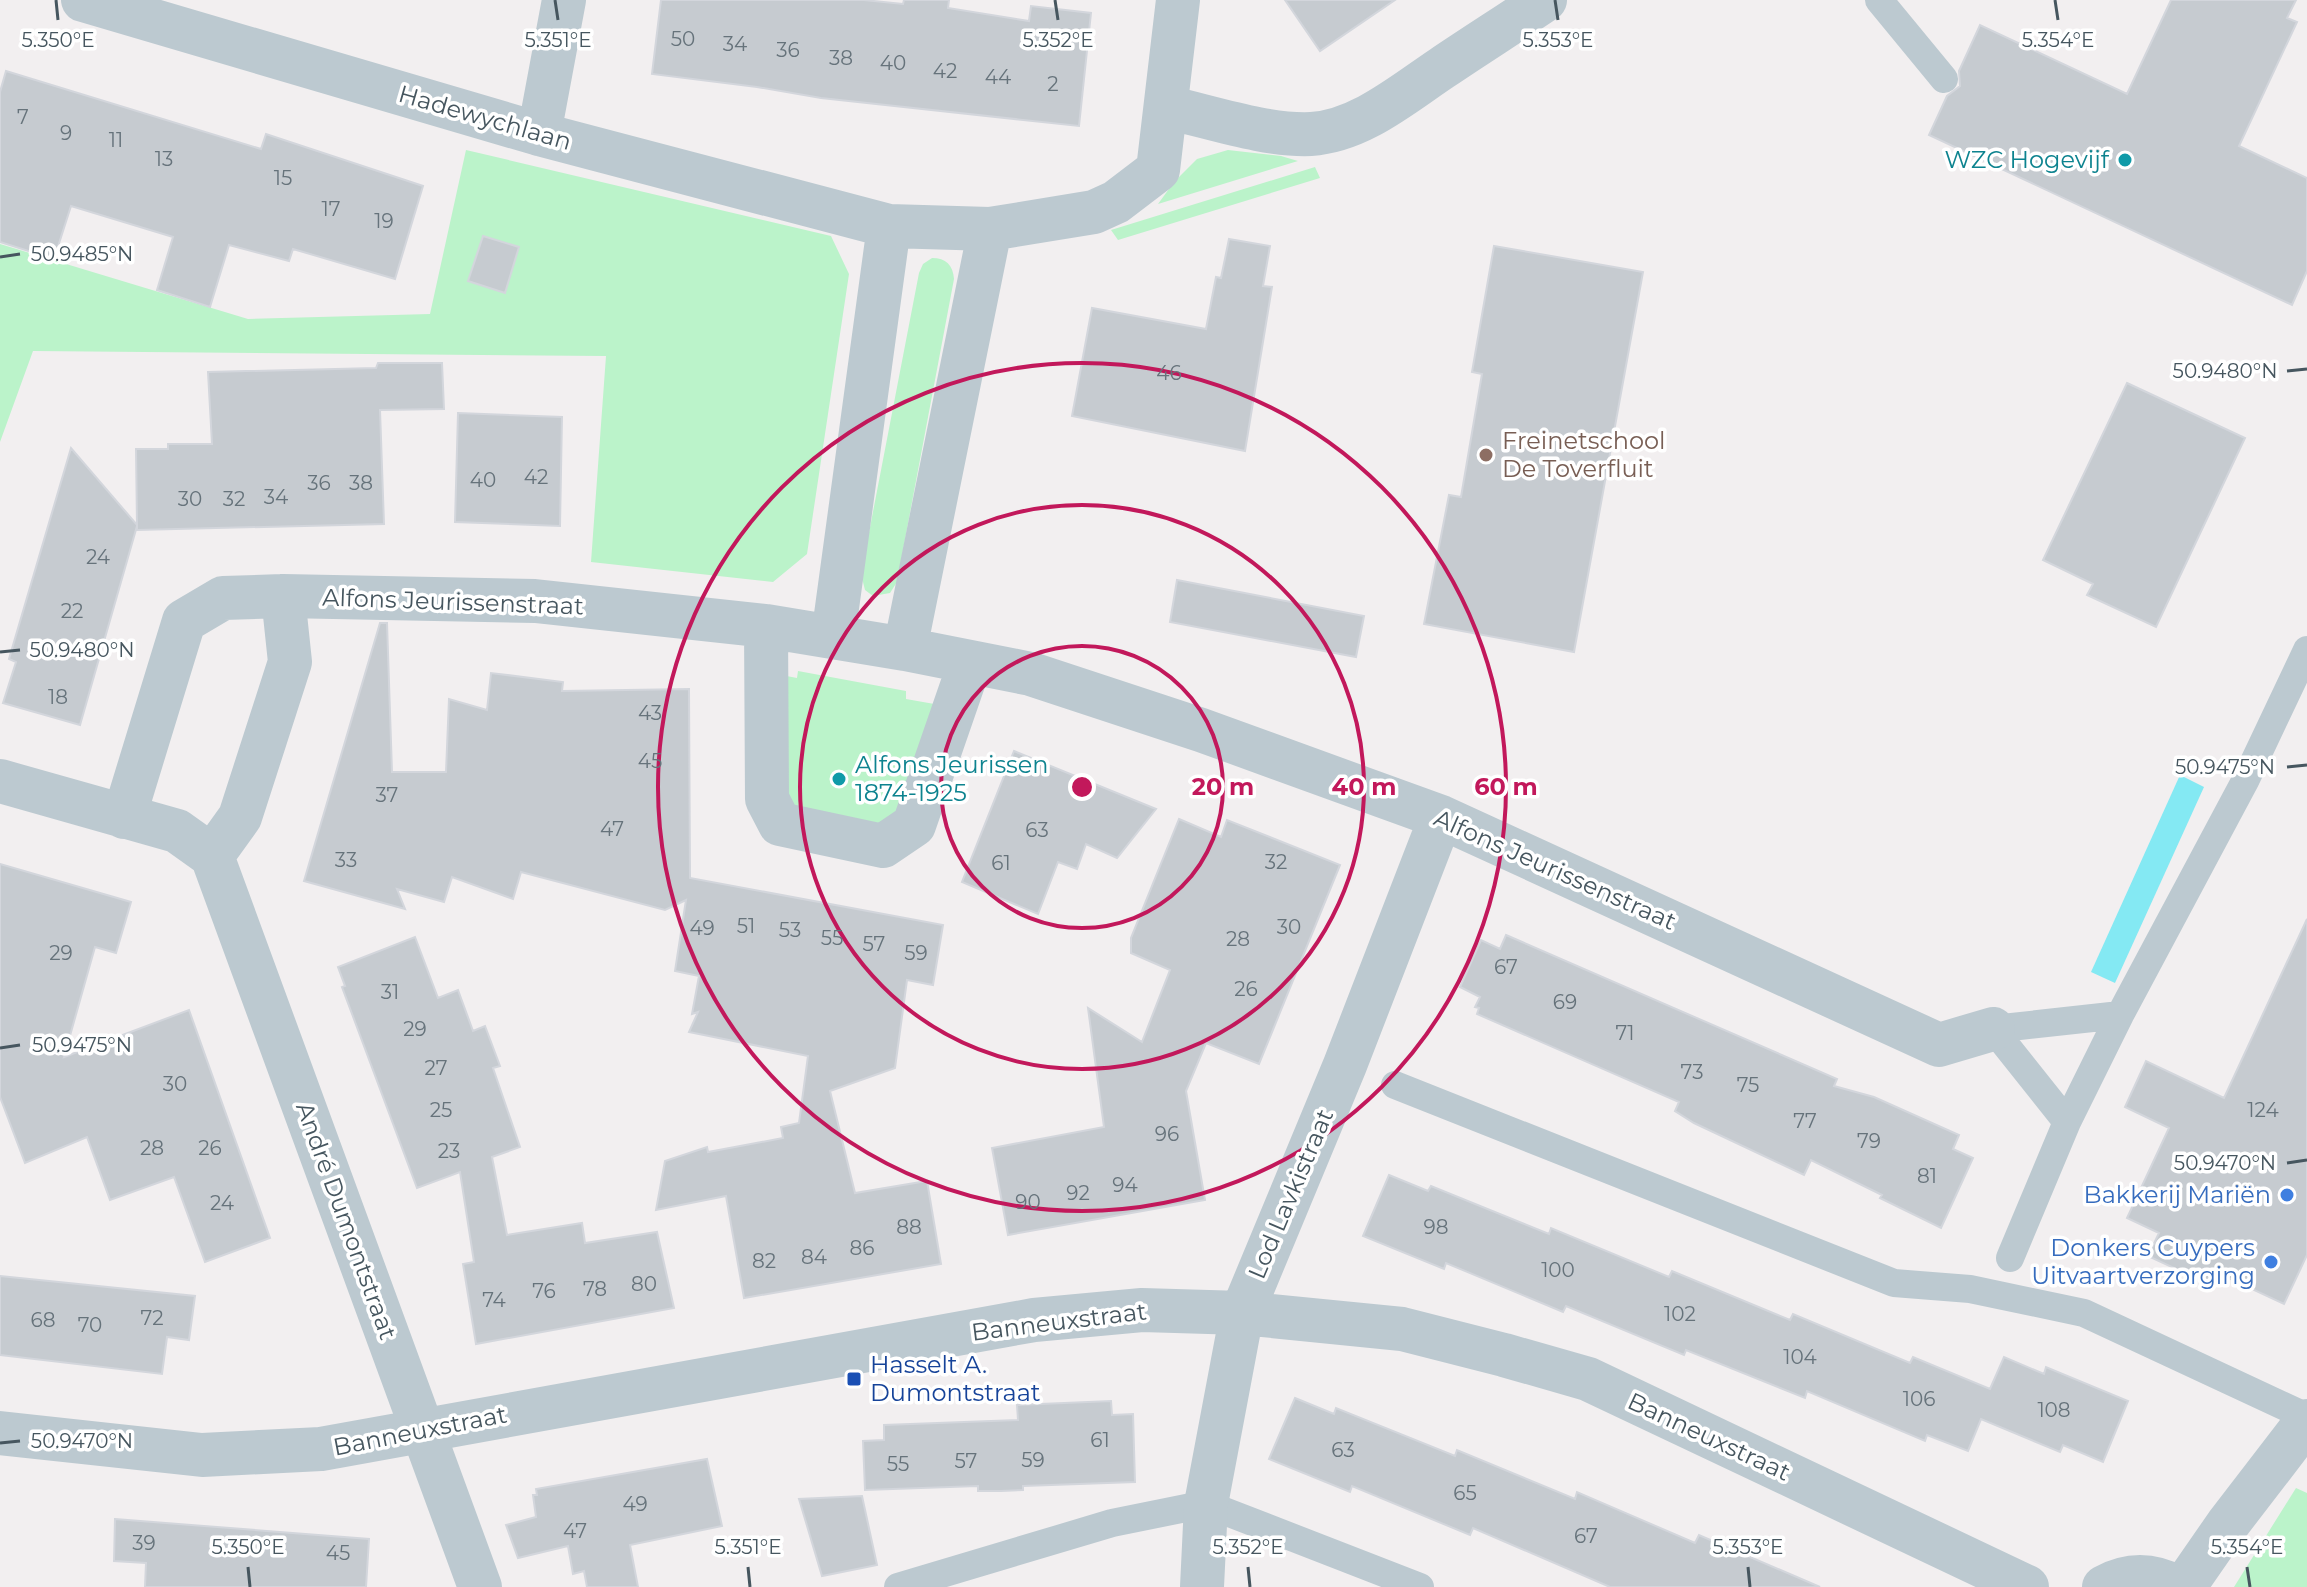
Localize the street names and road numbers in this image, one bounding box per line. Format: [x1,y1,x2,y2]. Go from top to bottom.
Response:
street label: Hadewychlaan [395,79,575,156]
street label: Alfons Jeurissenstraat [322,582,585,621]
street label: Alfons Jeurissenstraat [1430,803,1681,936]
street label: André Dumontstraat [290,1098,403,1344]
street label: Lod Lavkistraat [1242,1104,1339,1283]
street label: Banneuxstraat [970,1296,1148,1347]
street label: Banneuxstraat [1623,1386,1795,1487]
street label: Banneuxstraat [331,1399,509,1462]

